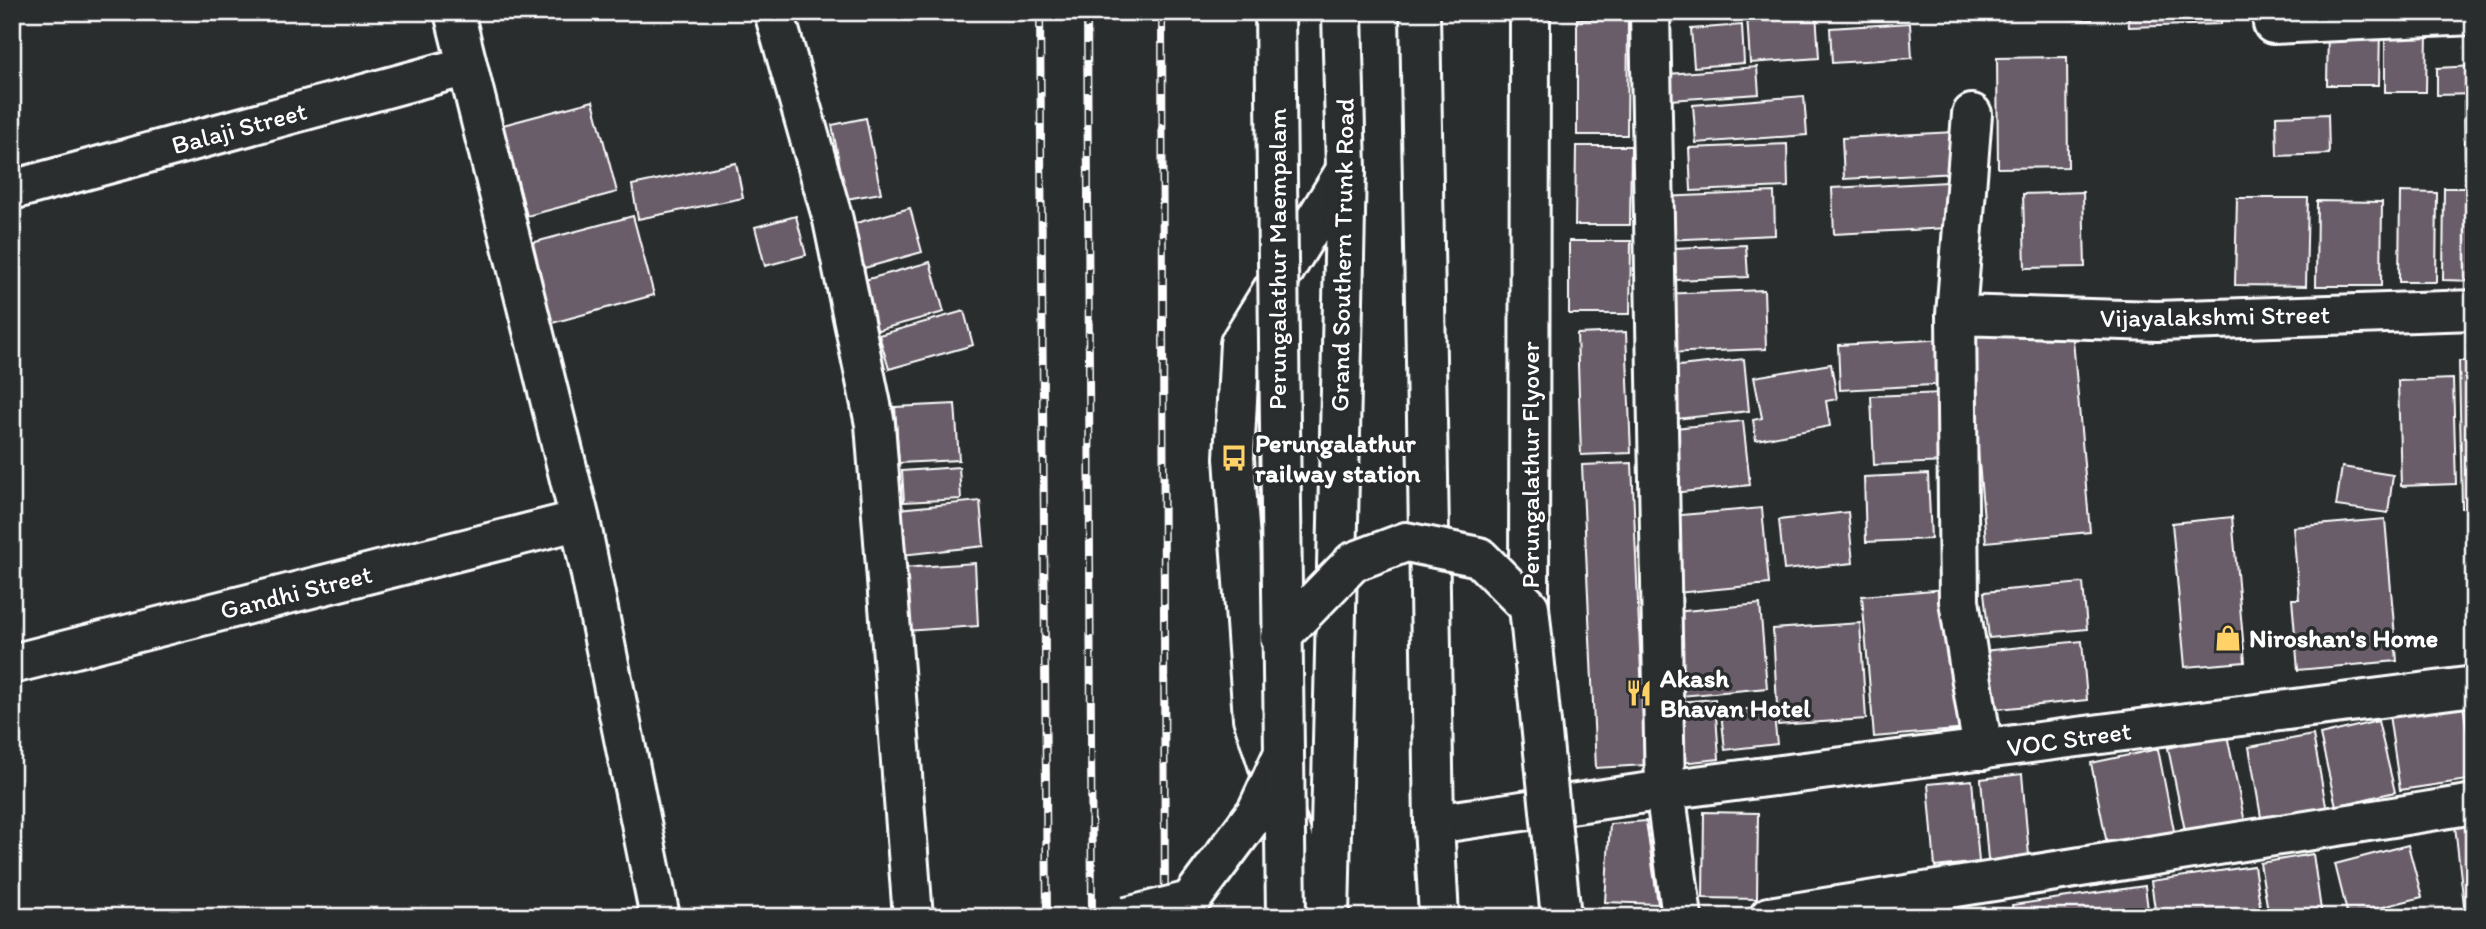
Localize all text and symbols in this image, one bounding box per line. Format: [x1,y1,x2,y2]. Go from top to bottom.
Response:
street label: Balaji Street [168,95,310,161]
street label: Grand Southern Trunk Road [1323,98,1361,412]
street label: Perungalathur Maempalam [1261,108,1293,410]
street label: Vijayalakshmi Street [2100,298,2331,334]
street label: Perungalathur Flyover [1514,341,1546,588]
place label: Perungalathur railway station [1255,427,1421,489]
bus stop icon: Perungalathur railway station [1219,443,1249,473]
street label: Gandhi Street [217,558,375,626]
place label: Niroshan's Home [2249,622,2438,654]
shop icon: Niroshan's Home [2213,623,2243,653]
place label: Akash Bhavan Hotel [1659,662,1811,724]
restaurant icon: Akash Bhavan Hotel [1624,678,1654,708]
street label: VOC Street [2005,714,2133,764]

